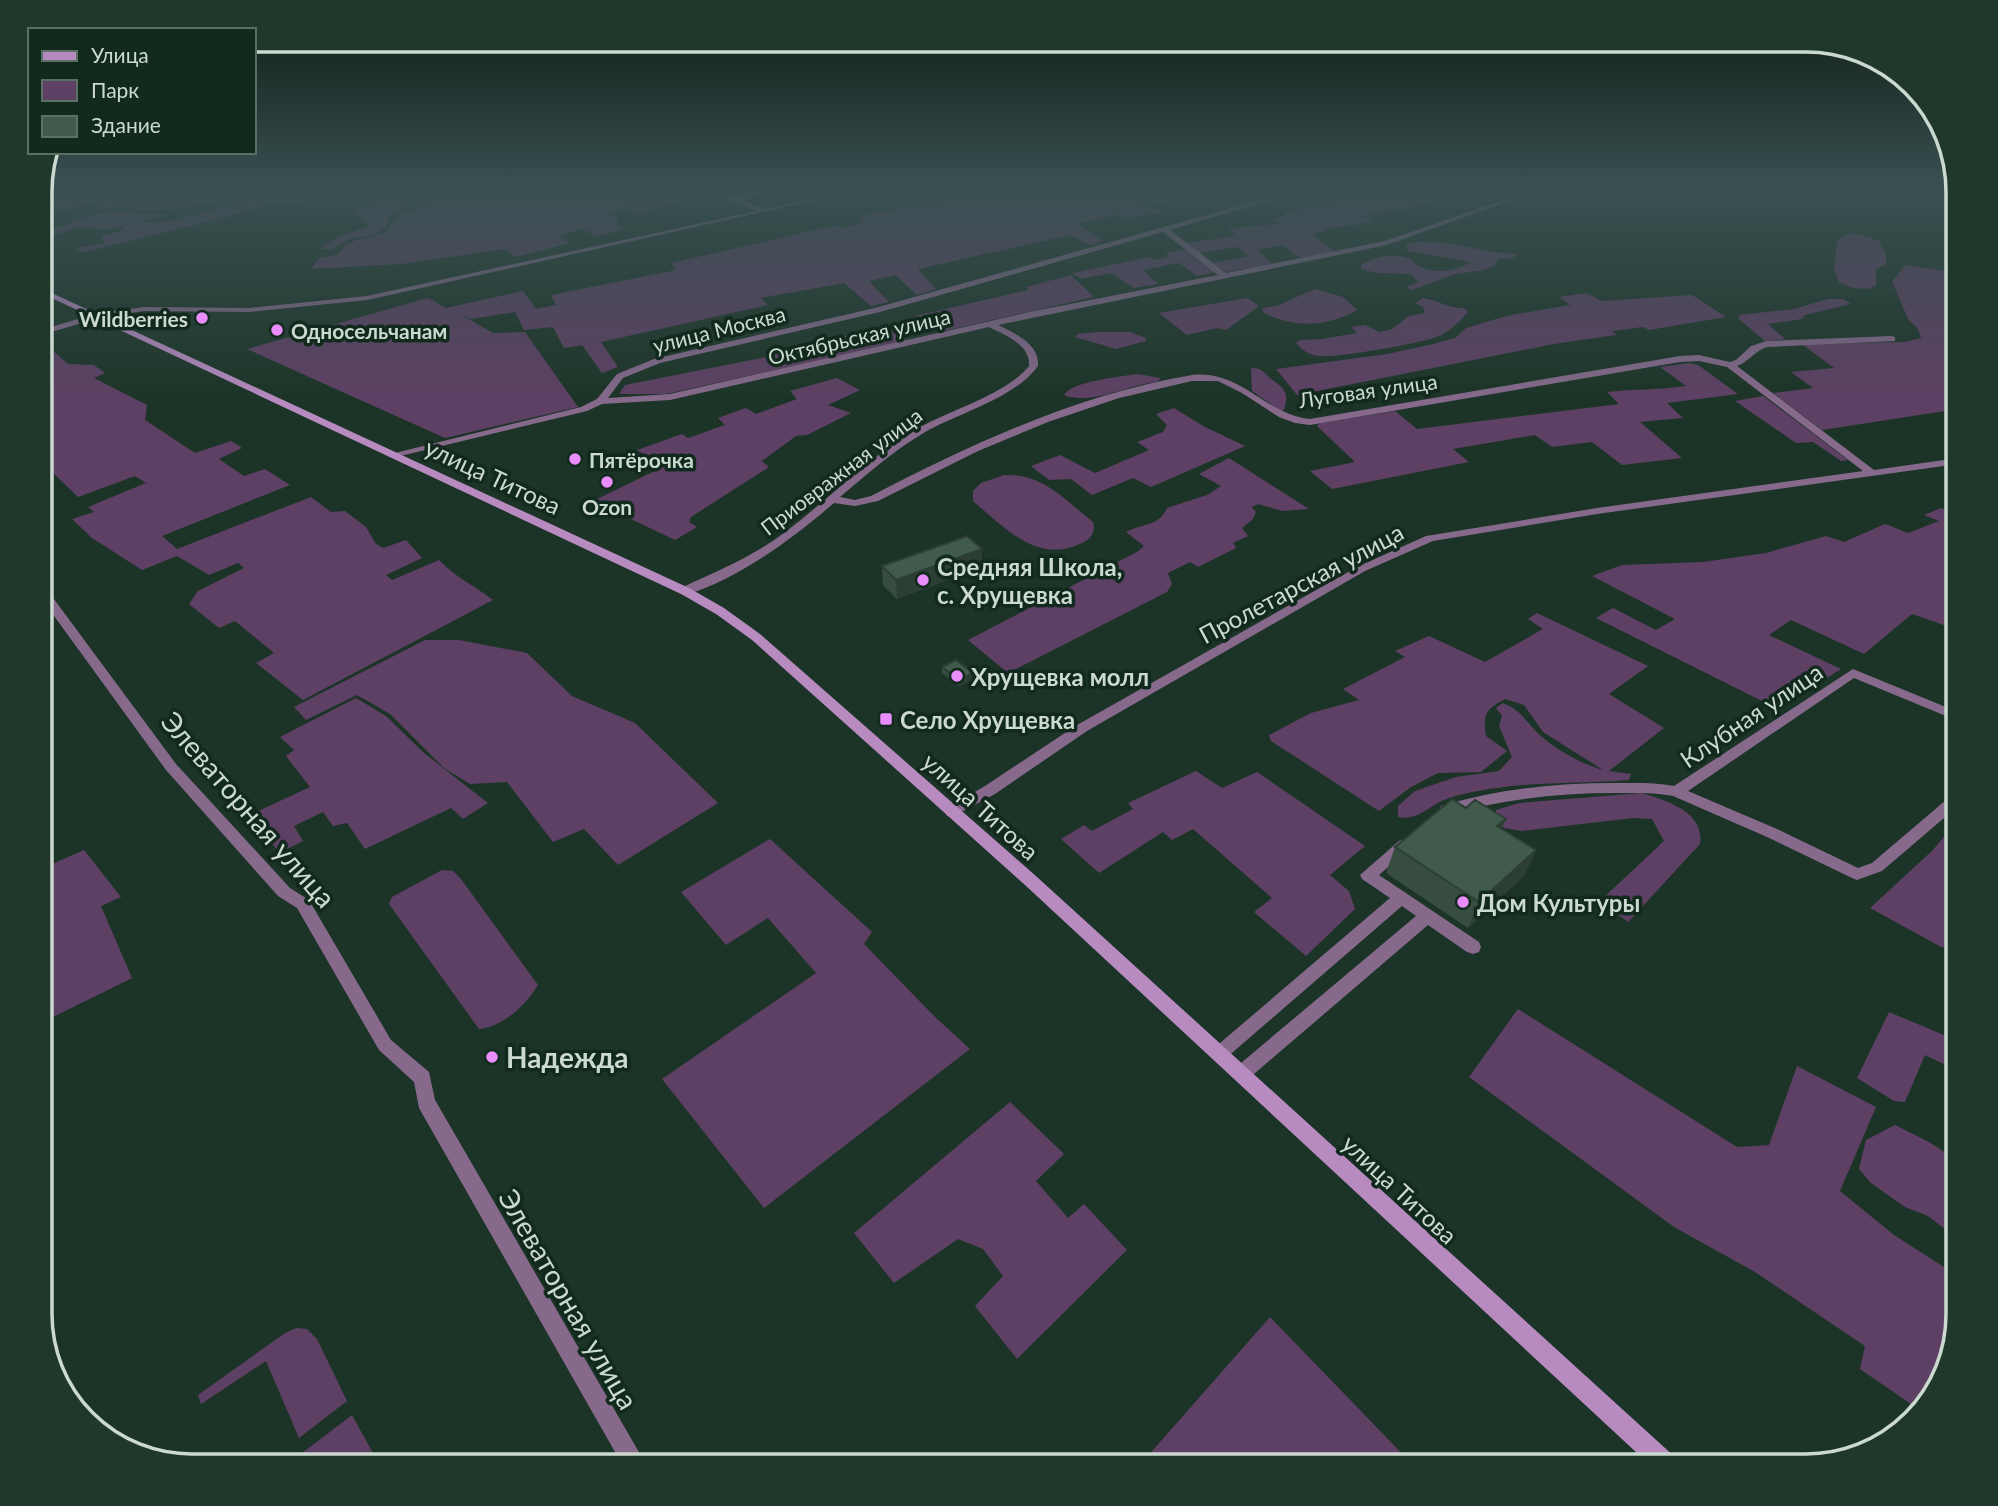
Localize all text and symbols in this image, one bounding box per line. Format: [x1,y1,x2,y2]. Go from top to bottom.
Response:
legend [28,28,256,154]
text: Улица [91,42,149,67]
text: Парк [91,77,139,102]
text: Здание [91,112,161,137]
street label: улица Москва [650,300,788,358]
street label: Октябрьская улица [765,303,953,369]
place label: Wildberries [79,306,188,331]
marker: Wildberries [194,310,210,326]
place label: Односельчанам [291,318,447,343]
marker: Односельчанам [269,322,285,338]
street label: Луговая улица [1296,368,1439,412]
street label: Приовражная улица [755,402,927,540]
street label: улица Титова [421,432,565,520]
place label: Пятёрочка [589,447,694,472]
marker: Пятёрочка [567,451,583,467]
marker: Ozon [599,474,615,490]
place label: Ozon [582,494,632,519]
street label: Пролетарская улица [1194,517,1408,649]
place label: Средняя Школа, с. Хрущевка [937,552,1122,609]
marker: Средняя Школа, с. Хрущевка [915,572,931,588]
street label: Клубная улица [1674,657,1828,773]
place label: Хрущевка молл [971,662,1149,691]
marker: Хрущевка молл [949,668,965,684]
street label: Элеваторная улица [155,704,343,914]
place label: Село Хрущевка [900,705,1075,734]
marker: Село Хрущевка [878,711,894,727]
street label: улица Титова [917,746,1045,866]
place label: Дом Культуры [1477,888,1640,917]
marker: Дом Культуры [1455,894,1471,910]
place label: Надежда [506,1040,629,1074]
marker: Надежда [484,1049,500,1065]
street label: улица Титова [1337,1129,1463,1249]
street label: Элеваторная улица [492,1183,646,1415]

